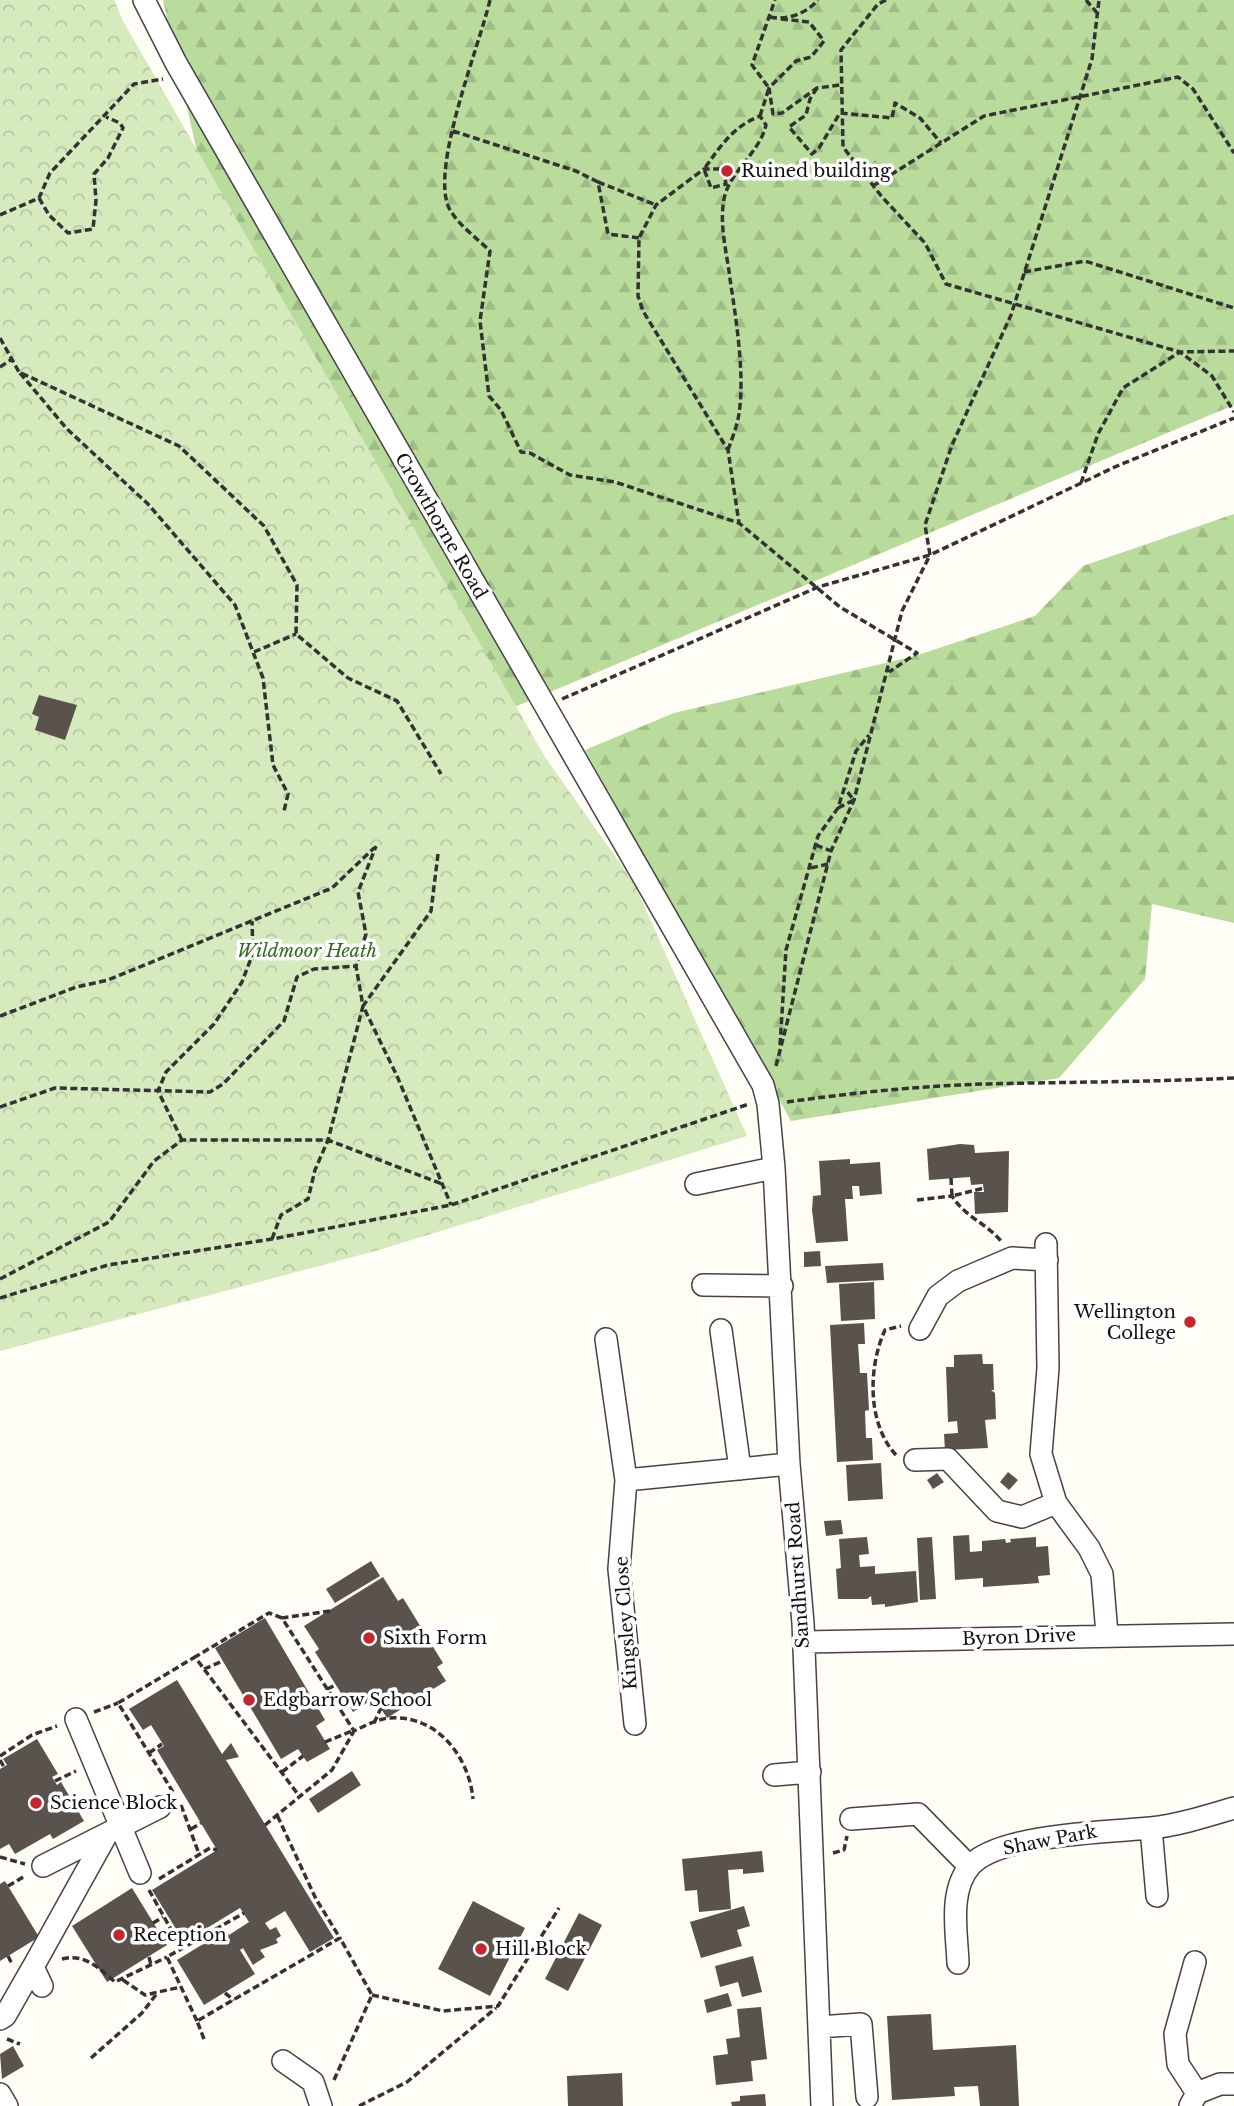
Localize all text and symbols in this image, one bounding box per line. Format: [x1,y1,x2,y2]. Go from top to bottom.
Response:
place label: Ruined building [741,160,891,182]
marker: Ruined building [719,163,735,179]
street label: Crowthorne Road [390,449,492,603]
park label: Wildmoor Heath [237,940,377,962]
place label: Wellington College [1073,1301,1176,1344]
marker: Wellington College [1182,1314,1198,1330]
street label: Sandhurst Road [782,1501,814,1649]
street label: Kingsley Close [610,1555,642,1691]
street label: Byron Drive [962,1624,1076,1650]
place label: Sixth Form [383,1627,487,1649]
marker: Sixth Form [361,1630,377,1646]
place label: Edgbarrow School [263,1689,432,1711]
marker: Edgbarrow School [241,1692,257,1708]
place label: Science Block [50,1792,177,1814]
marker: Science Block [28,1795,44,1811]
street label: Shaw Park [1001,1820,1099,1860]
place label: Reception [133,1924,227,1946]
marker: Reception [111,1927,127,1943]
place label: Hill Block [495,1938,587,1960]
marker: Hill Block [473,1941,489,1957]

